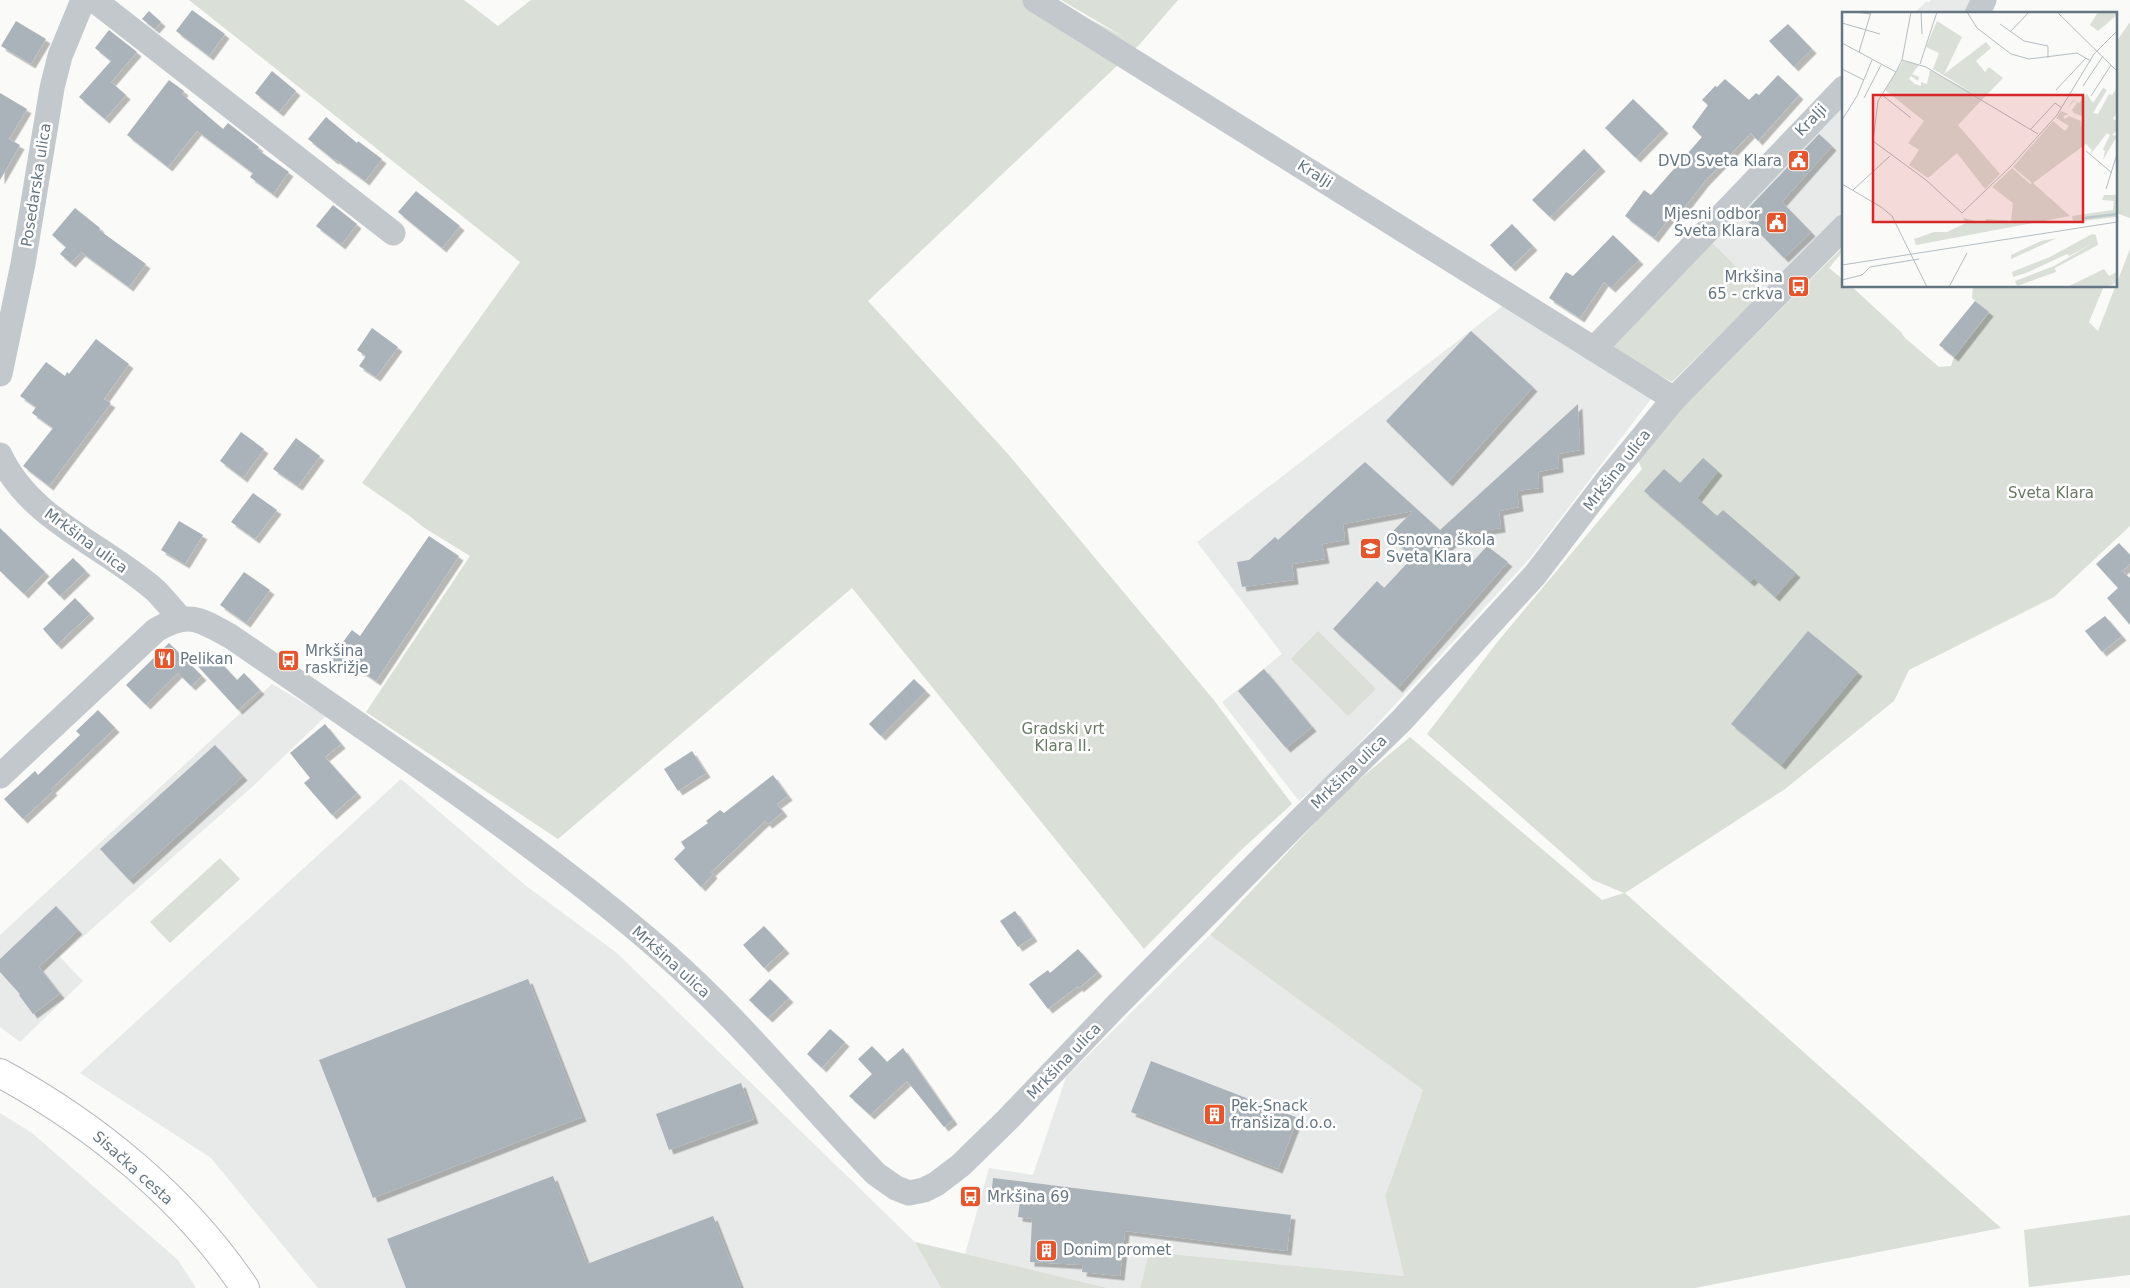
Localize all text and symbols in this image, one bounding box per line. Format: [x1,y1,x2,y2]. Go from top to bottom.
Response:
inset map [1842,12,2118,288]
street label: Kralji [1791,100,1831,140]
street label: Posedarska ulica [17,122,55,248]
public building icon: DVD Sveta Klara [1786,149,1810,173]
place label: DVD Sveta Klara [1658,152,1782,170]
street label: Kralji [1294,156,1336,192]
place label: Mjesni odbor Sveta Klara [1664,205,1761,240]
public building icon: Mjesni odbor Sveta Klara [1764,211,1788,235]
place label: Mrkšina 65 - crkva [1708,268,1783,303]
bus stop icon: Mrkšina 65 - crkva [1787,274,1811,298]
street label: Mrkšina ulica [1580,426,1654,514]
park label: Sveta Klara [2008,484,2094,502]
street label: Mrkšina ulica [41,505,131,577]
place label: Osnovna škola Sveta Klara [1386,531,1495,566]
school or university icon: Osnovna škola Sveta Klara [1358,537,1382,561]
place label: Mrkšina raskrižje [305,642,368,677]
restaurant icon: Pelikan [152,647,176,671]
bus stop icon: Mrkšina raskrižje [277,648,301,672]
place label: Pelikan [180,650,233,668]
park label: Gradski vrt Klara II. [1022,720,1105,755]
street label: Mrkšina ulica [1307,731,1391,813]
street label: Mrkšina ulica [628,922,714,1002]
street label: Mrkšina ulica [1023,1019,1105,1103]
place label: Pek-Snack franšiza d.o.o. [1231,1097,1337,1132]
building icon: Pek-Snack franšiza d.o.o. [1203,1103,1227,1127]
street label: Sisačka cesta [89,1127,177,1209]
bus stop icon: Mrkšina 69 [959,1185,983,1209]
place label: Mrkšina 69 [987,1188,1069,1206]
building icon: Donim promet [1035,1238,1059,1262]
place label: Donim promet [1063,1241,1171,1259]

